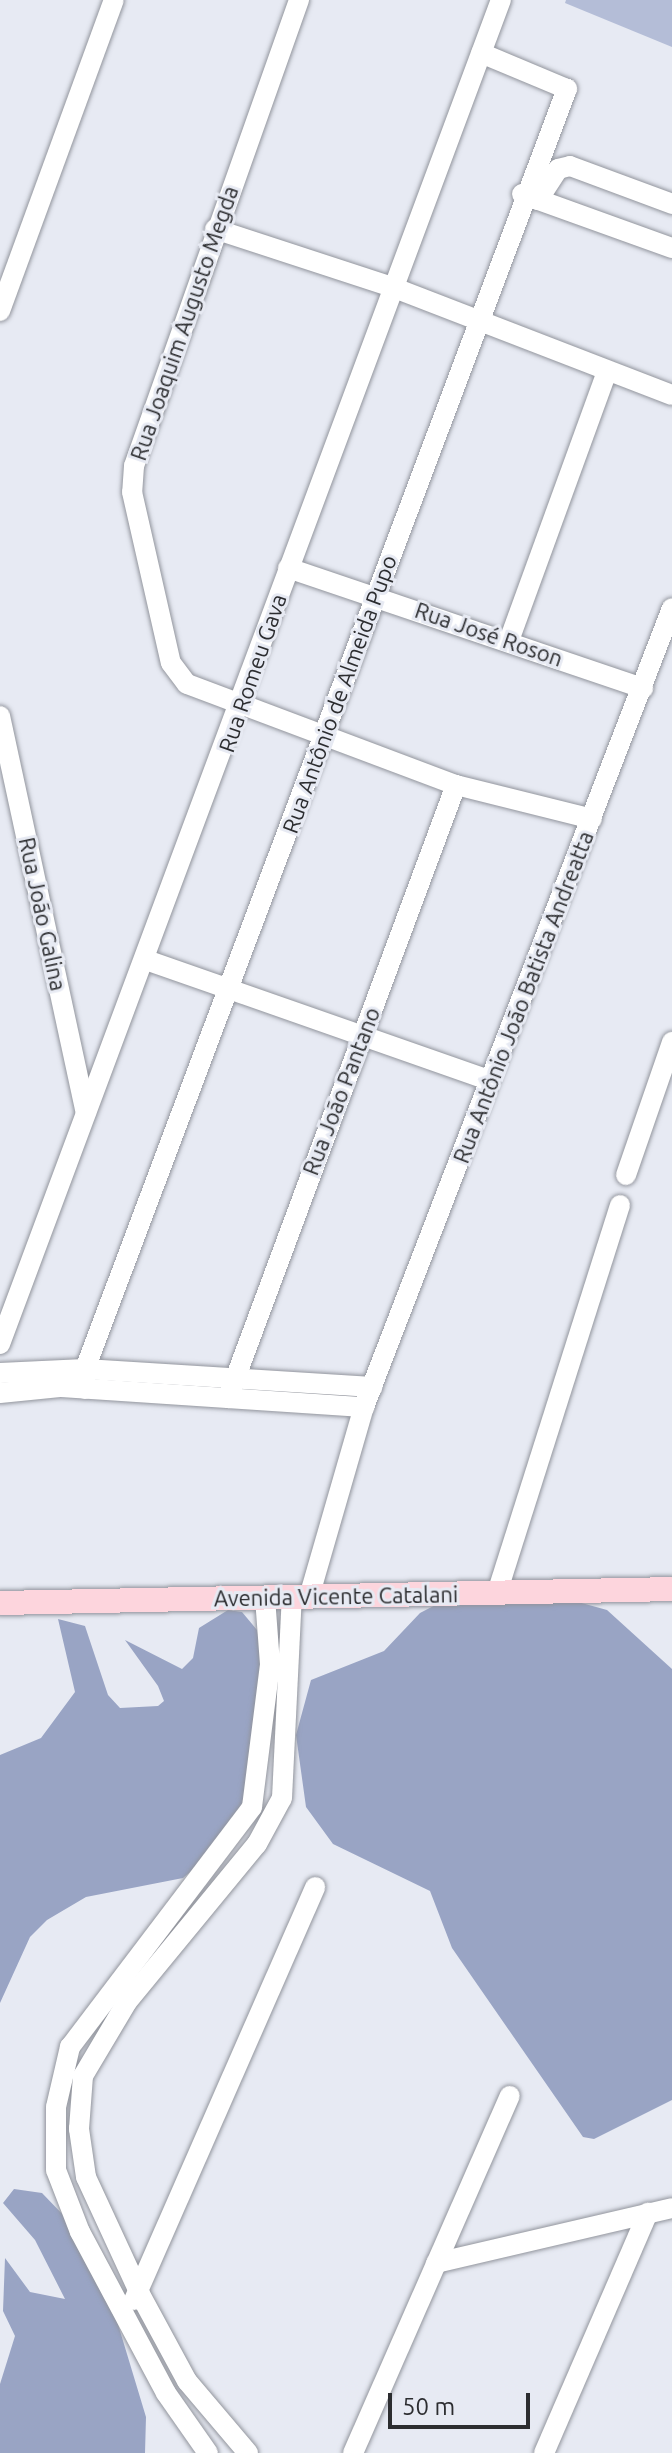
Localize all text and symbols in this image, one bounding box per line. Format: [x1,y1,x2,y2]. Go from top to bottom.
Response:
street label: Rua Joaquim Augusto Megda [125,182,243,464]
street label: Rua Antônio de Almeida Pupo [276,551,402,837]
street label: Rua Romeu Gava [213,590,291,756]
street label: Rua José Roson [412,596,566,672]
street label: Rua Antônio João Batista Andreatta [447,827,599,1167]
street label: Rua João Galina [14,835,72,993]
street label: Rua João Pantano [297,1003,385,1179]
street label: Avenida Vicente Catalani [214,1581,458,1611]
scale bar [392,2377,534,2427]
text: 50 m [402,2393,455,2420]

